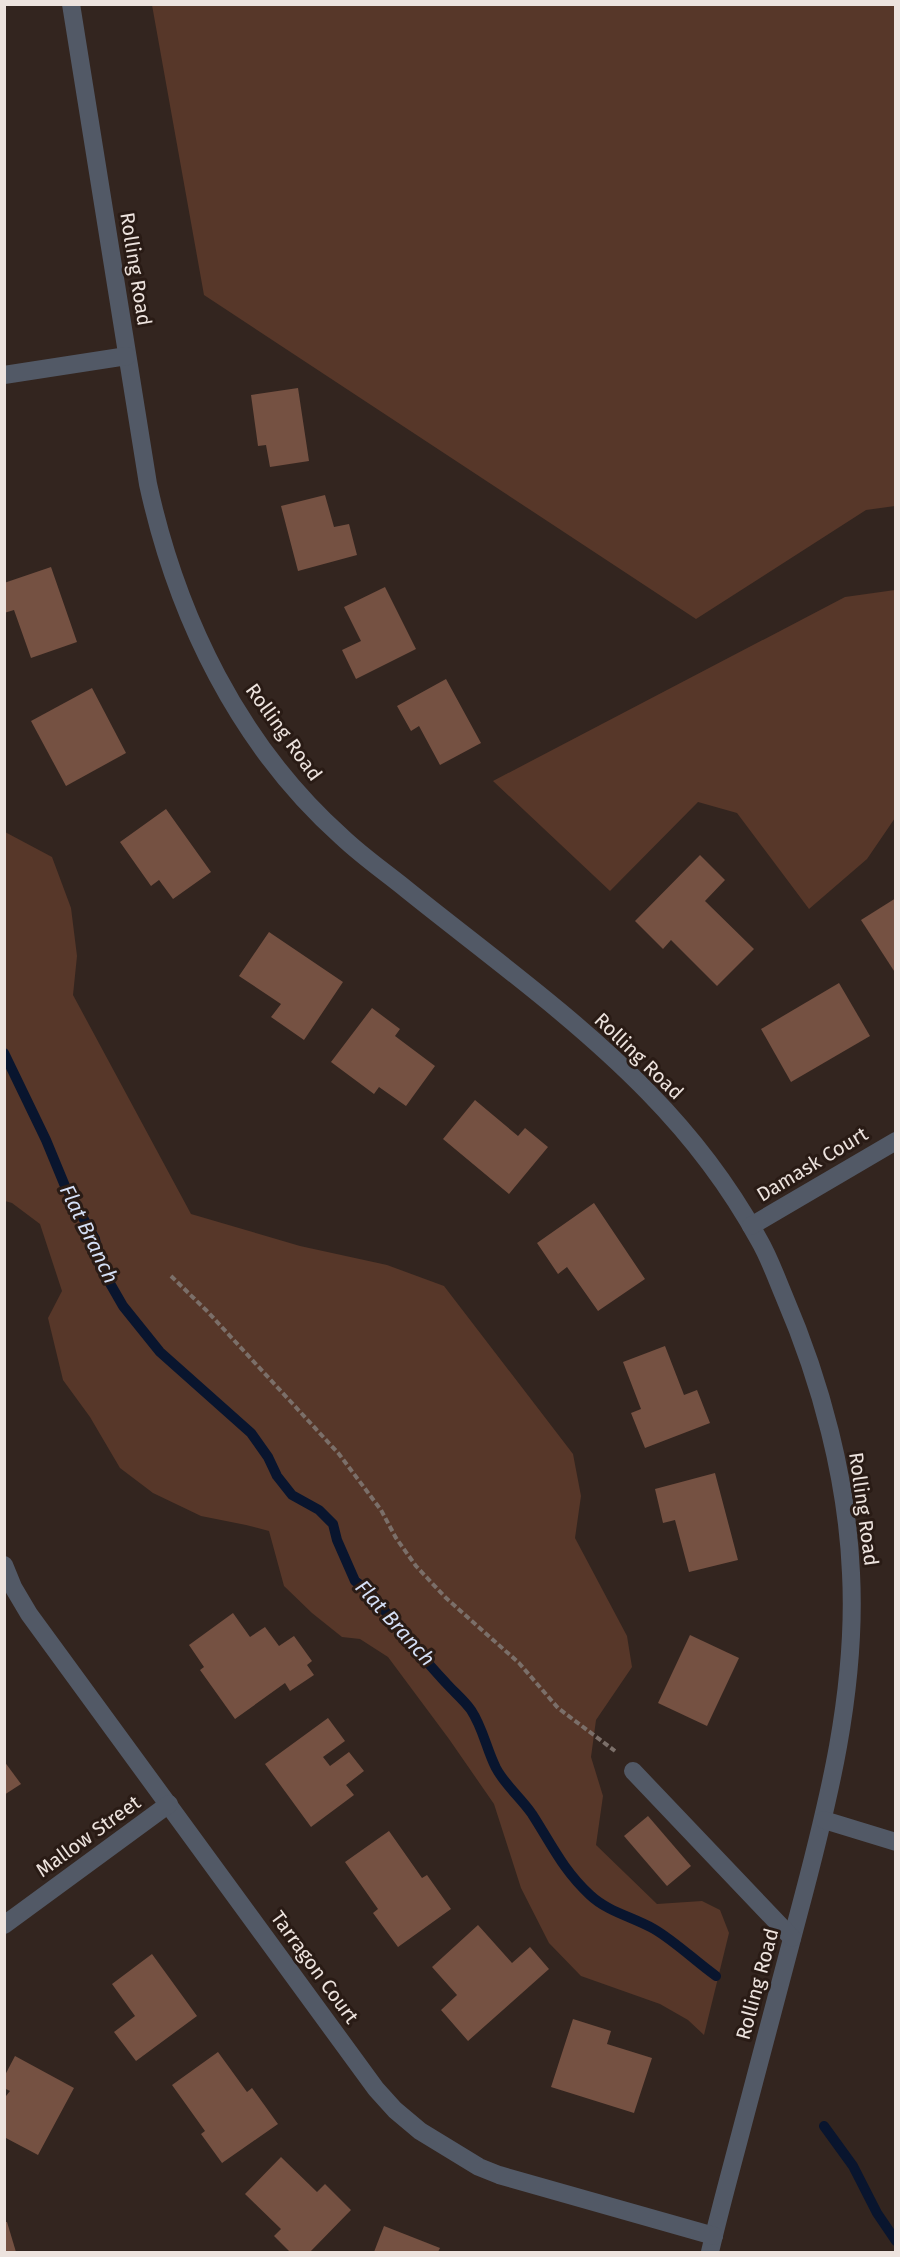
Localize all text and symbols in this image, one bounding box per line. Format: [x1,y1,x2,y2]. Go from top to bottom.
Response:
street label: Rolling Road [115,211,157,327]
street label: Rolling Road [241,679,327,785]
street label: Rolling Road [590,1008,688,1104]
street label: Damask Court [752,1121,873,1207]
water label: Flat Branch [54,1180,124,1288]
street label: Rolling Road [844,1451,884,1567]
water label: Flat Branch [350,1575,440,1671]
street label: Mallow Street [31,1790,146,1882]
street label: Tarragon Court [266,1906,364,2029]
street label: Rolling Road [731,1926,783,2042]

